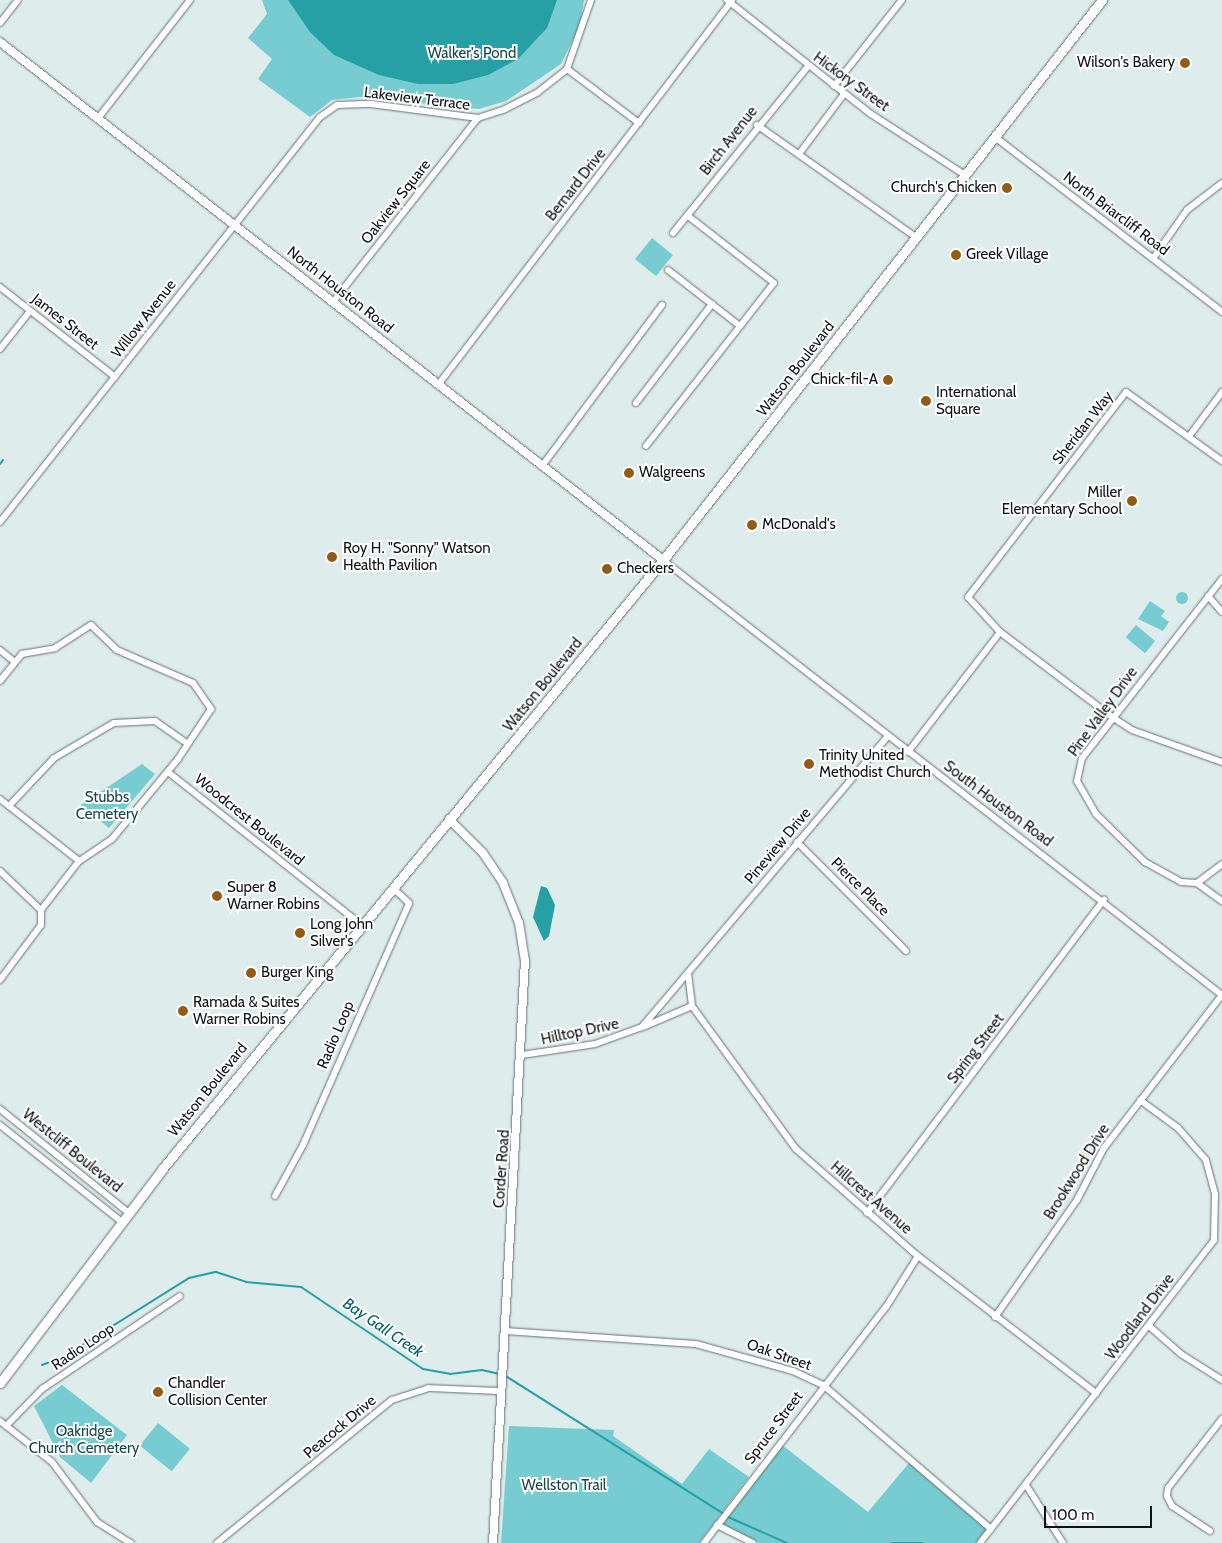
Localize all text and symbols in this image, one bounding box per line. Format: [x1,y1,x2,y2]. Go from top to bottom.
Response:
park label: Walker's Pond [428,45,516,63]
street label: Hickory Street [810,48,892,116]
place label: Wilson's Bakery [1077,54,1175,72]
marker: Wilson's Bakery [1179,57,1191,69]
street label: Lakeview Terrace [363,84,471,114]
street label: Birch Avenue [697,103,761,179]
street label: Bernard Drive [542,145,610,225]
street label: Oakview Square [357,156,435,248]
street label: North Briarcliff Road [1060,168,1172,260]
place label: Church's Chicken [891,179,997,197]
marker: Church's Chicken [1001,182,1013,194]
street label: North Houston Road [283,243,397,337]
place label: Greek Village [966,246,1048,264]
marker: Greek Village [950,249,962,261]
street label: Willow Avenue [108,276,180,362]
street label: James Street [28,290,102,354]
street label: Watson Boulevard [753,318,839,420]
place label: Chick-fil-A [811,371,878,389]
marker: Chick-fil-A [882,374,894,386]
place label: International Square [936,383,1016,418]
street label: Sheridan Way [1049,388,1117,468]
marker: International Square [920,395,932,407]
place label: Walgreens [639,464,705,482]
marker: Walgreens [623,467,635,479]
place label: Miller Elementary School [1002,483,1122,518]
marker: Miller Elementary School [1126,495,1138,507]
place label: McDonald's [762,516,836,534]
marker: McDonald's [746,519,758,531]
place label: Roy H. "Sonny" Watson Health Pavilion [343,539,491,574]
marker: Roy H. "Sonny" Watson Health Pavilion [325,550,339,564]
place label: Checkers [617,560,674,578]
marker: Checkers [601,563,613,575]
street label: Watson Boulevard [500,634,586,736]
street label: Pine Valley Drive [1065,664,1141,760]
place label: Trinity United Methodist Church [819,746,931,781]
street label: South Houston Road [940,757,1056,851]
marker: Trinity United Methodist Church [803,758,815,770]
street label: Woodcrest Boulevard [191,770,307,870]
park label: Stubbs Cemetery [76,788,138,823]
street label: Pineview Drive [741,804,815,888]
street label: Pierce Place [827,854,893,920]
place label: Super 8 Warner Robins [227,878,320,913]
marker: Super 8 Warner Robins [211,890,223,902]
place label: Long John Silver's [310,915,373,950]
marker: Long John Silver's [294,927,306,939]
place label: Burger King [261,964,334,982]
marker: Burger King [245,967,257,979]
place label: Ramada & Suites Warner Robins [193,993,300,1028]
street label: Radio Loop [314,999,358,1071]
marker: Ramada & Suites Warner Robins [177,1005,189,1017]
street label: Spring Street [944,1011,1008,1087]
street label: Hilltop Drive [539,1015,621,1049]
street label: Watson Boulevard [165,1039,251,1141]
street label: Westcliff Boulevard [19,1105,125,1197]
street label: Brookwood Drive [1040,1121,1114,1223]
street label: Corder Road [490,1129,514,1209]
street label: Hillcrest Avenue [827,1158,915,1238]
street label: Woodland Drive [1102,1270,1178,1364]
water label: Bay Gall Creek [339,1294,427,1362]
street label: Radio Loop [48,1320,118,1374]
street label: Oak Street [744,1336,814,1374]
place label: Chandler Collision Center [168,1374,267,1409]
marker: Chandler Collision Center [152,1386,164,1398]
street label: Spruce Street [741,1388,807,1468]
street label: Peacock Drive [300,1392,380,1462]
park label: Oakridge Church Cemetery [29,1422,139,1457]
park label: Wellston Trail [522,1477,606,1495]
scale bar [1047,1496,1154,1528]
text: 100 m [1052,1506,1094,1524]

